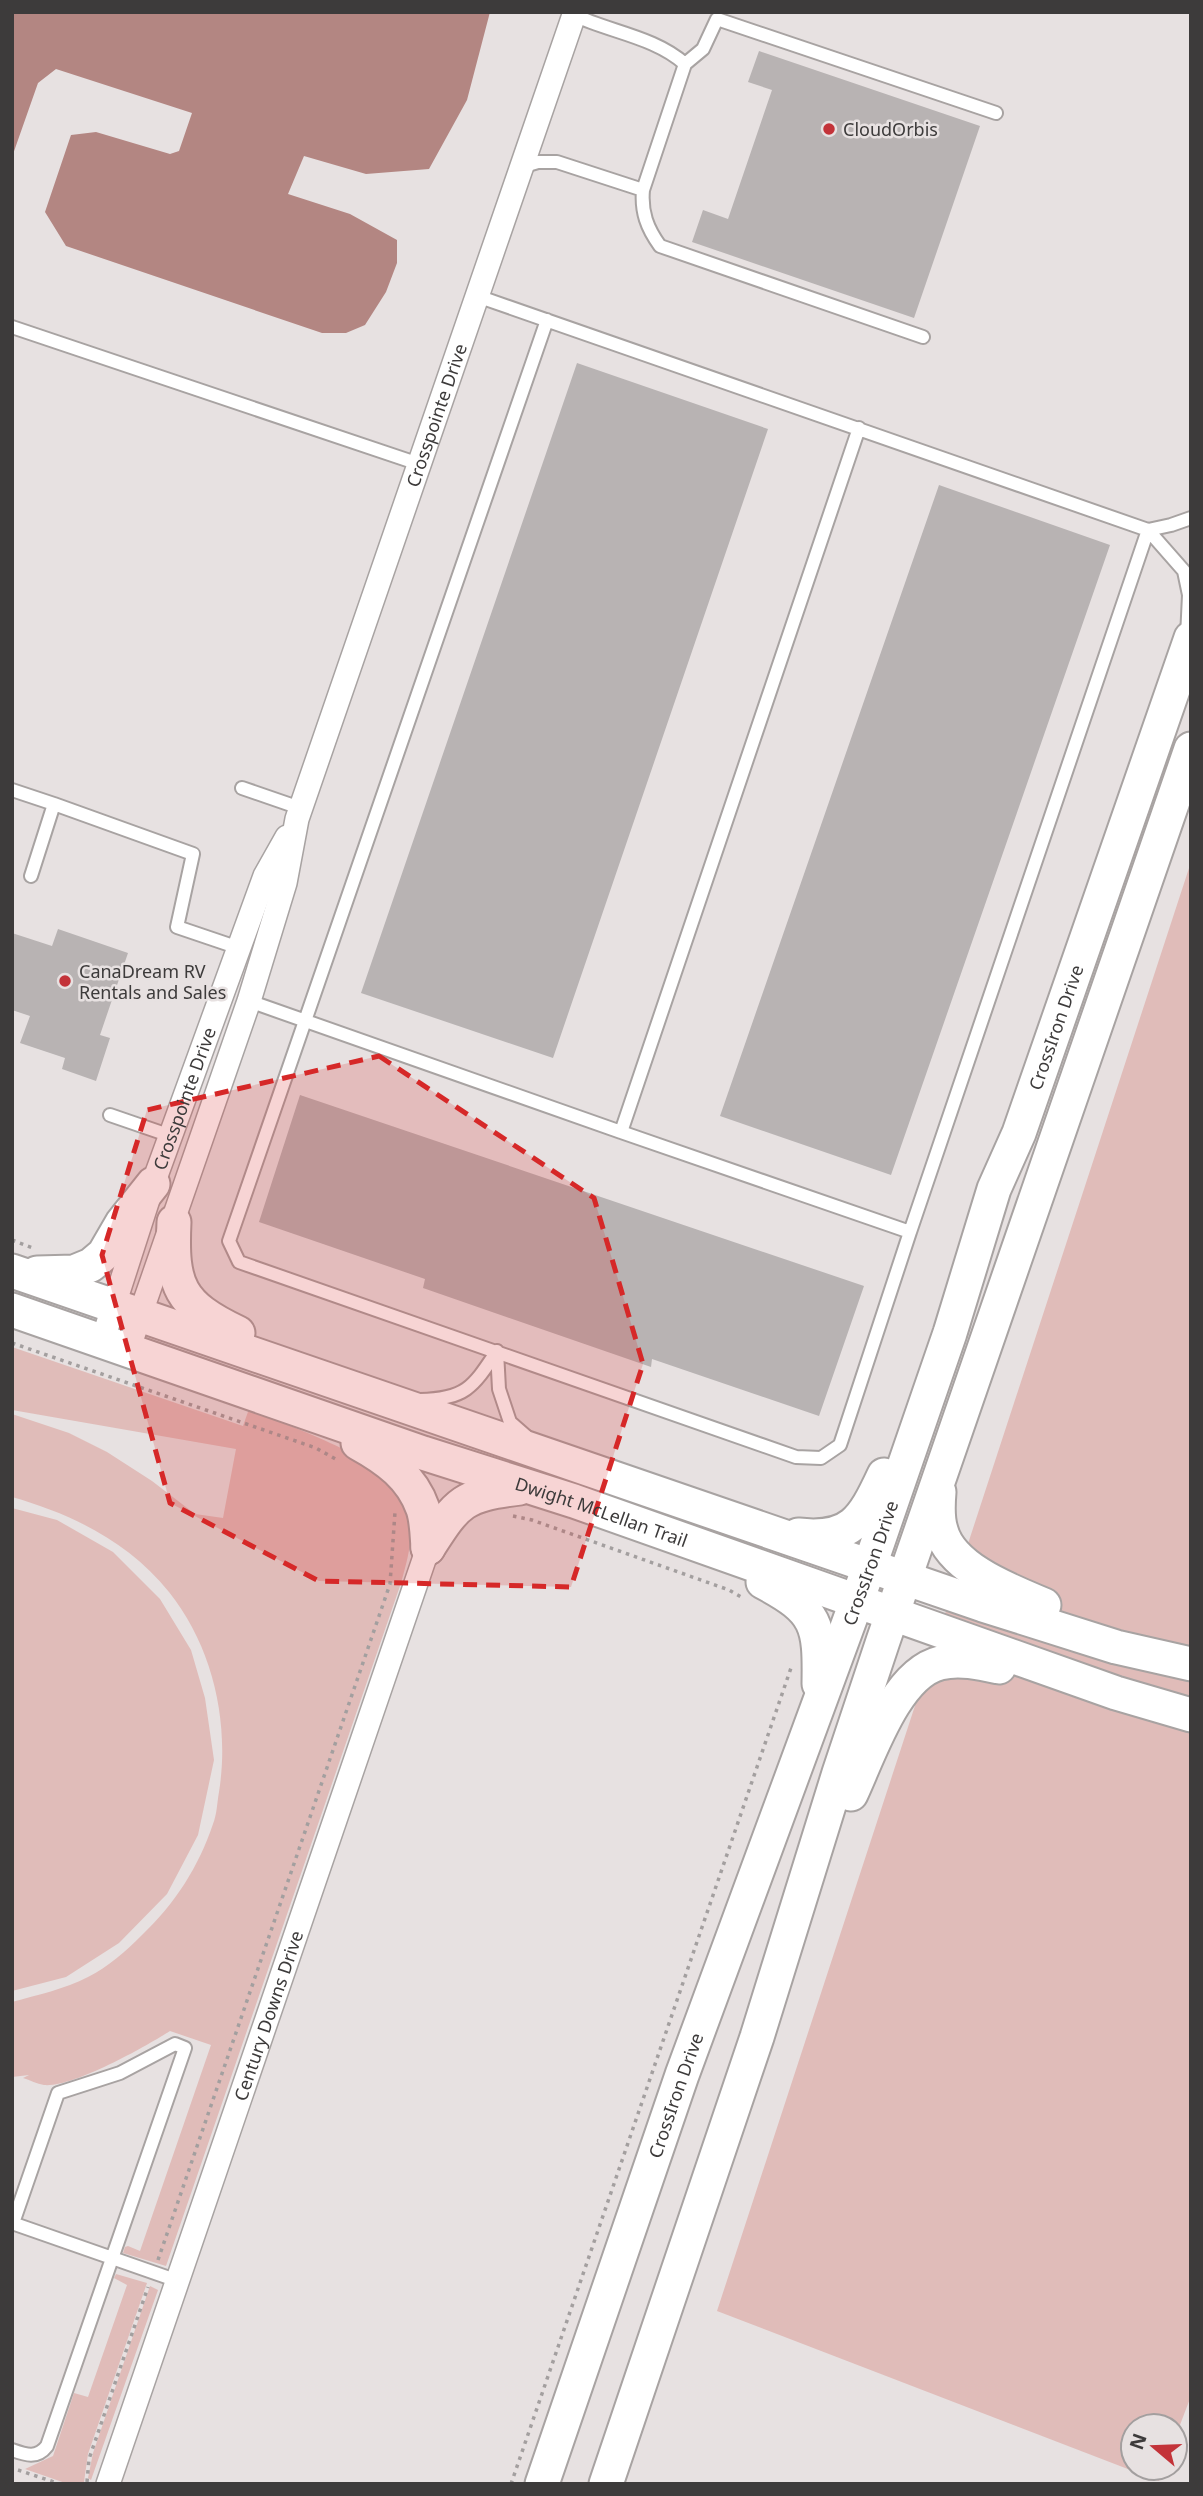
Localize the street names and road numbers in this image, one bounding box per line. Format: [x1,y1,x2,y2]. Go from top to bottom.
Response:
street label: Crosspointe Drive [400,340,472,490]
street label: CrossIron Drive [1023,962,1089,1093]
street label: Crosspointe Drive [147,1024,221,1173]
street label: Dwight McLellan Trail [512,1471,691,1552]
street label: CrossIron Drive [837,1497,903,1629]
street label: Century Downs Drive [228,1927,308,2104]
street label: CrossIron Drive [643,2029,709,2161]

